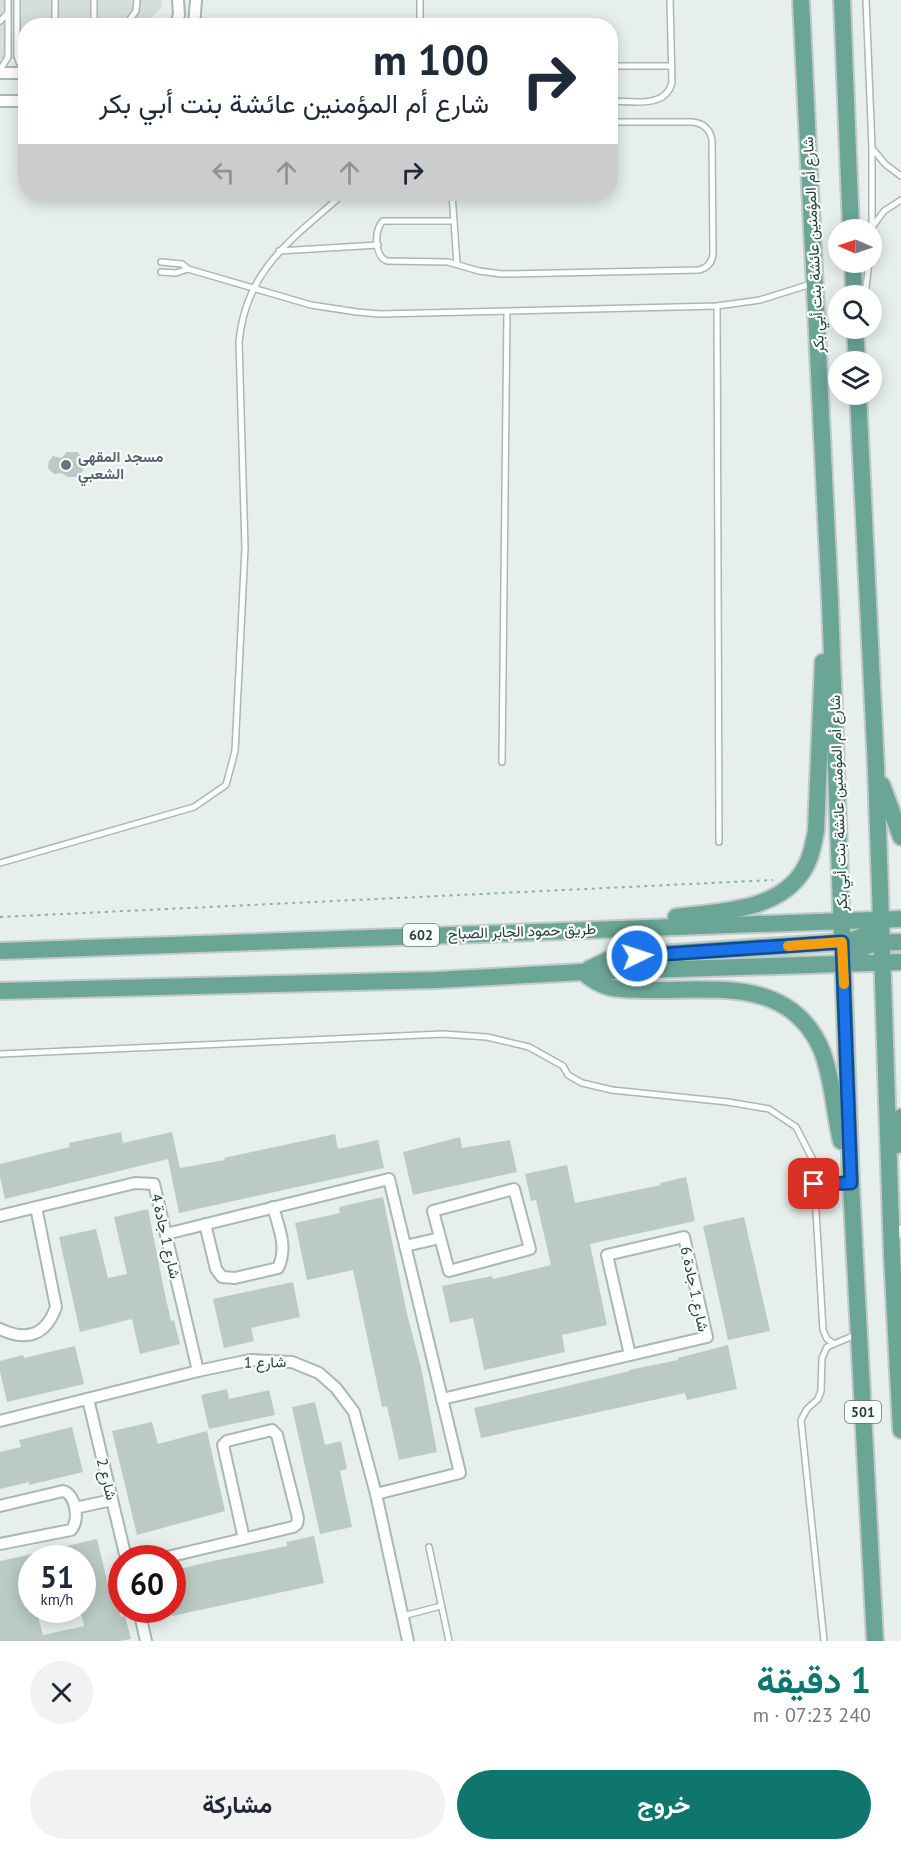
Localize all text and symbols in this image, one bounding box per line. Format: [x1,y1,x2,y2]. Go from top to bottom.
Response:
text: 100 m [373,32,489,87]
icon: right [510,42,588,120]
text: شارع أم المؤمنين عائشة بنت أبي بكر [99,86,489,120]
street label: شارع أم المؤمنين عائشة بنت أبي بكر [798,136,832,355]
icon: left [207,156,240,189]
icon: ahead [270,156,303,189]
icon: ahead [333,156,366,189]
icon: right [396,156,429,189]
north arrow [828,219,882,273]
map controls [828,219,882,405]
button: search [828,285,882,339]
button: layers [828,351,882,405]
place label: مسجد المقهى الشعبي [78,447,163,487]
marker: مسجد المقهى الشعبي [59,458,73,472]
street label: شارع أم المؤمنين عائشة بنت أبي بكر [825,694,855,913]
street label: طريق حمود الجابر الصباح [448,919,597,945]
road number: 602 [403,924,439,946]
position arrow [605,924,669,988]
pin [788,1158,839,1209]
icon: arrive [797,1167,830,1200]
street label: شارع 1 جادة 4 [145,1192,185,1281]
street label: شارع 1 جادة 6 [675,1245,713,1334]
street label: شارع 1 [244,1352,287,1374]
road number: 501 [845,1401,881,1423]
street label: شارع 2 [91,1456,121,1502]
speed limit sign: 60 [108,1545,186,1623]
text: 51 [40,1557,74,1596]
text: km/h [41,1590,73,1609]
text: 1 دقيقة [757,1656,871,1703]
button: close [30,1661,93,1724]
text: 240 m · 07:23 [753,1702,871,1728]
button: مشاركة [30,1770,445,1839]
button: خروج [457,1770,871,1839]

